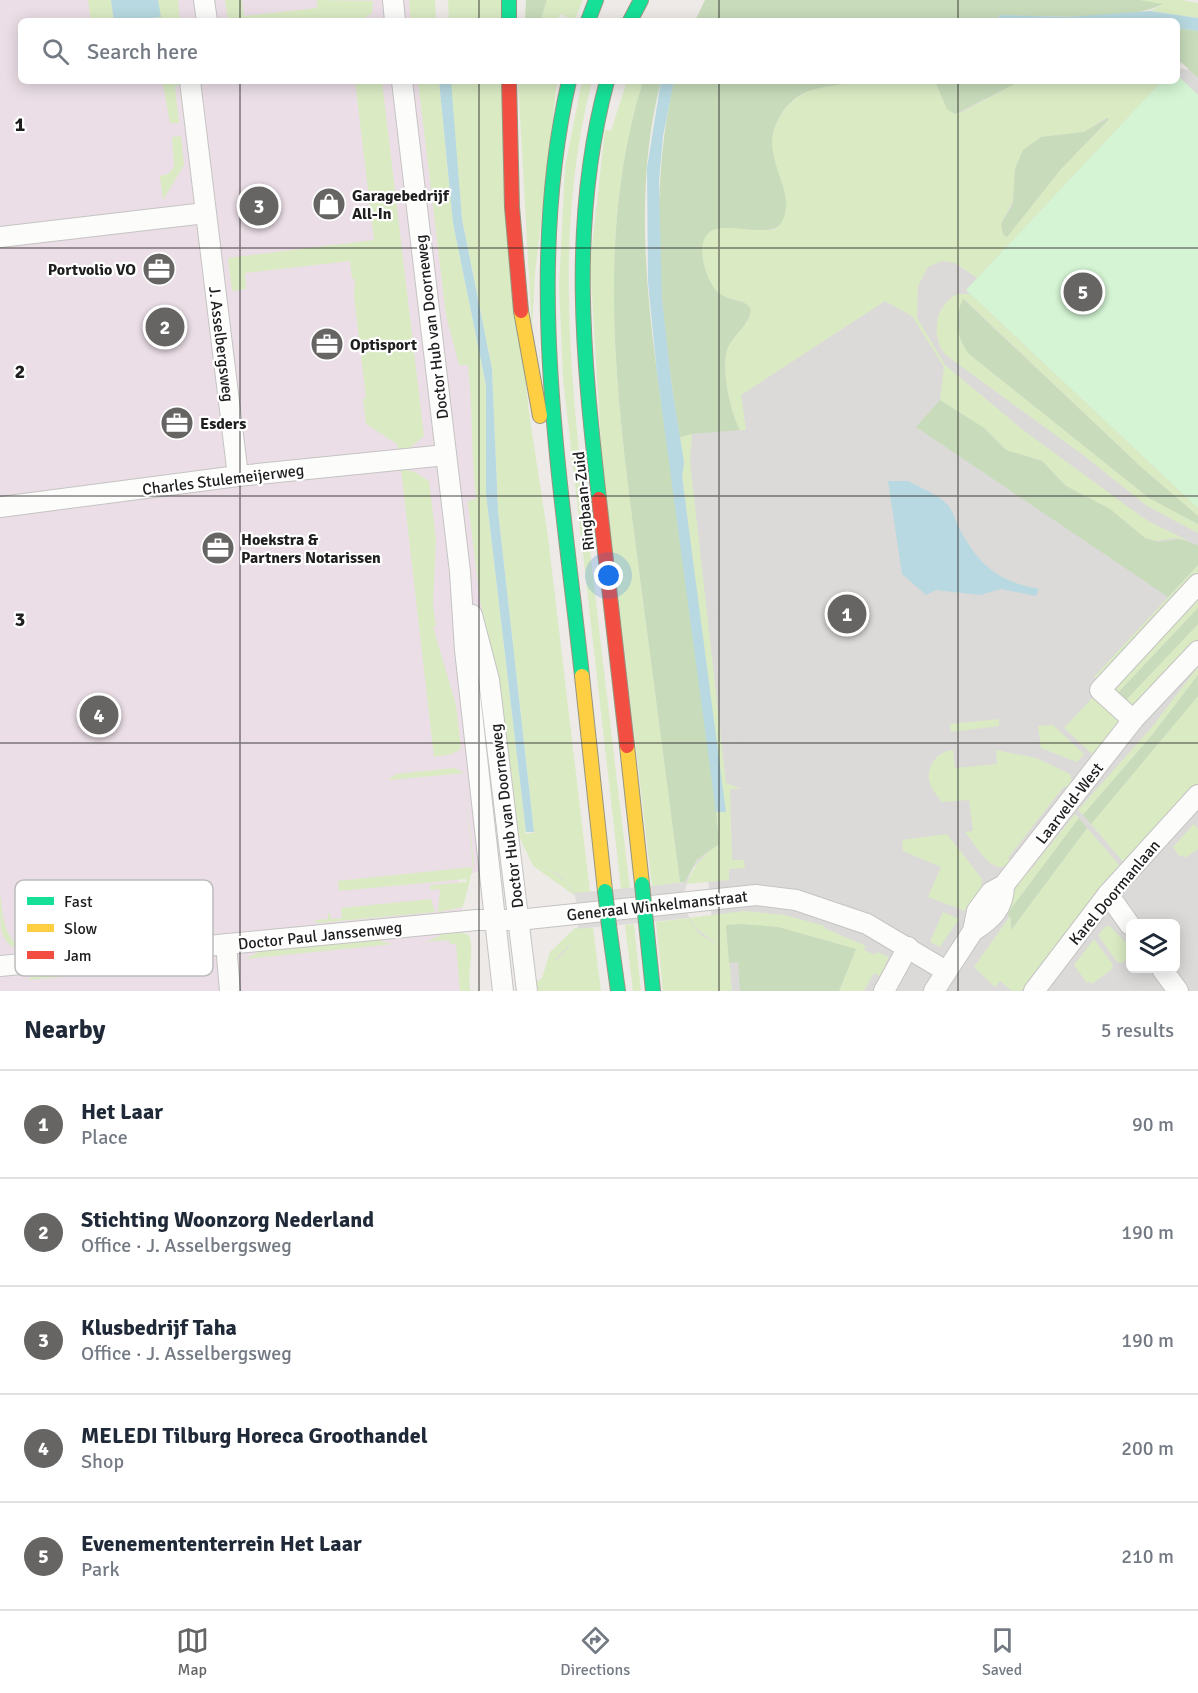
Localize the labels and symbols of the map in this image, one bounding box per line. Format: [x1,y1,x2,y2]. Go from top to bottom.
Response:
text: 1 [15,112,26,137]
pin: 3 [240,184,278,228]
shop icon: Garagebedrijf All-In [311,186,347,222]
place label: Garagebedrijf All-In [352,186,450,224]
street label: Doctor Hub van Doorneweg [411,233,453,420]
office icon: Portvolio VO [141,251,177,287]
place label: Portvolio VO [48,260,136,280]
pin: 5 [1064,270,1102,314]
street label: J. Asselbergsweg [204,285,238,403]
pin: 2 [146,304,184,350]
office icon: Optisport [309,326,345,362]
place label: Optisport [350,335,417,355]
text: 2 [15,359,25,384]
office icon: Esders [159,405,195,441]
place label: Esders [200,414,246,434]
street label: Ringbaan-Zuid [569,450,599,552]
street label: Charles Stulemeijerweg [141,460,305,500]
office icon: Hoekstra & Partners Notarissen [200,530,236,566]
place label: Hoekstra & Partners Notarissen [241,530,381,568]
your location [594,561,623,590]
pin: 1 [828,592,866,636]
text: 3 [15,607,25,632]
pin: 4 [80,692,118,738]
street label: Doctor Hub van Doorneweg [486,722,528,909]
street label: Laarveld-West [1032,758,1108,848]
street label: Karel Doormanlaan [1065,836,1165,949]
legend [15,880,213,976]
street label: Generaal Winkelmanstraat [566,886,749,925]
text: Fast [64,892,93,912]
street label: Doctor Paul Janssenweg [237,917,403,955]
text: Slow [64,919,98,939]
text: Jam [64,946,92,966]

